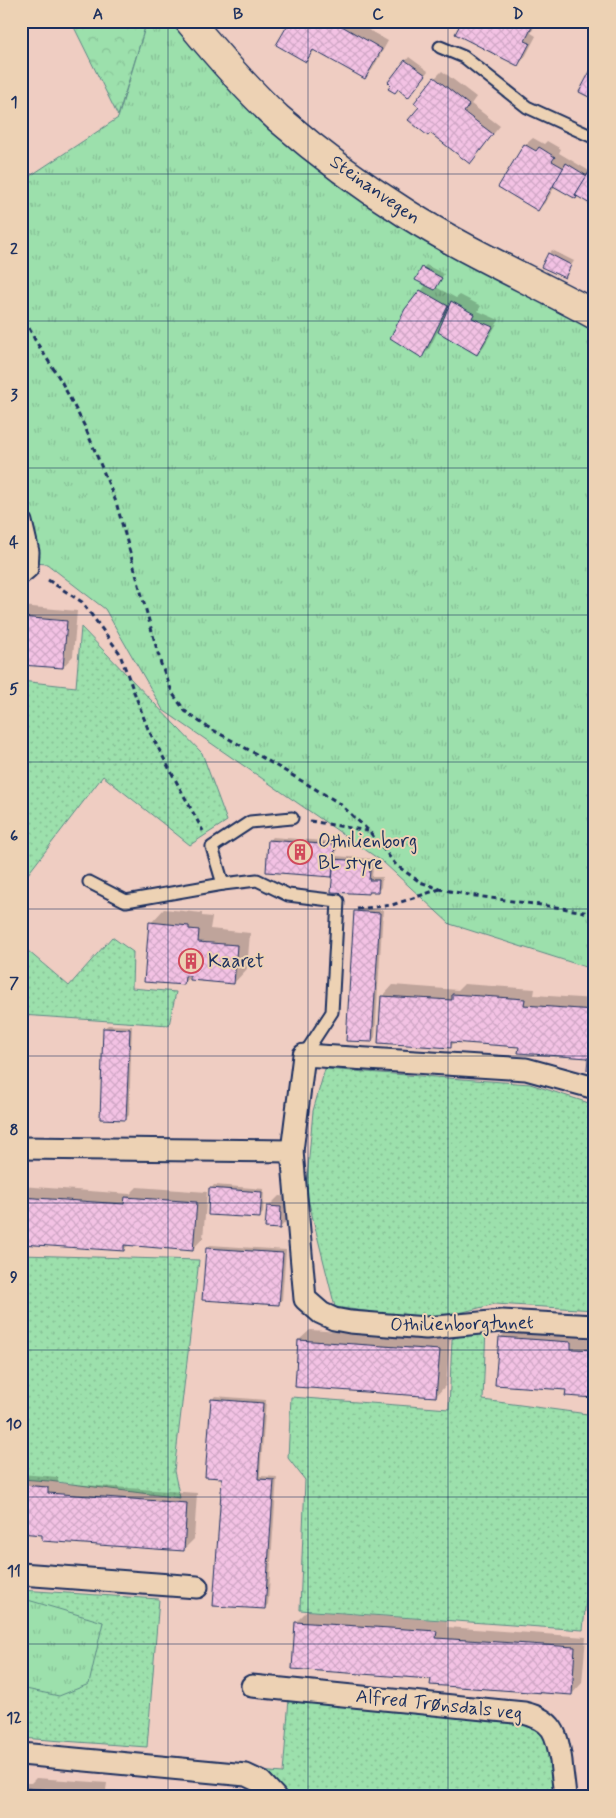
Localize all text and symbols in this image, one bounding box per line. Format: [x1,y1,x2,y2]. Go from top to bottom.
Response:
text: A [93,4,103,25]
text: B [233,4,243,25]
text: C [372,4,384,25]
text: D [512,4,524,25]
text: 1 [10,92,18,113]
street label: Steinanvegen [324,150,425,231]
text: 2 [10,239,18,260]
text: 3 [10,385,18,406]
text: 4 [9,532,19,553]
text: 5 [9,679,19,700]
text: 6 [10,826,18,847]
place label: Othilienborg BL styre [318,829,417,877]
building icon: Othilienborg BL styre [287,839,313,865]
building icon: Kaaret [178,948,204,974]
place label: Kaaret [208,949,264,974]
text: 7 [9,973,19,994]
text: 8 [9,1120,19,1141]
text: 9 [10,1267,18,1288]
street label: Othilienborgtunet [390,1310,534,1339]
text: 10 [6,1414,22,1435]
text: 11 [7,1561,21,1582]
street label: Alfred Trønsdals veg [354,1684,524,1727]
text: 12 [6,1708,22,1729]

